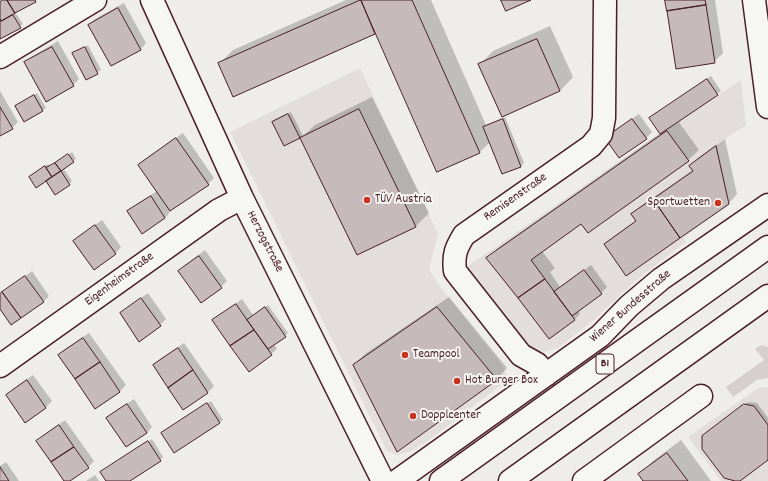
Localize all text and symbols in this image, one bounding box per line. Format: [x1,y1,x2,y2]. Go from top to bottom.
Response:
street label: Remisenstraße [481,170,551,226]
place label: TÜV Austria [375,192,432,208]
marker: TÜV Austria [362,195,372,205]
place label: Sportwetten [647,195,710,211]
marker: Sportwetten [713,198,723,208]
street label: Herzogstraße [242,209,286,275]
street label: Eigenheimstraße [82,250,158,310]
street label: Wiener Bundesstraße [587,267,675,347]
place label: Teampool [413,347,460,363]
marker: Teampool [400,350,410,360]
road number: B1 [596,354,614,374]
place label: Hot Burger Box [465,373,538,389]
marker: Hot Burger Box [452,376,462,386]
place label: Dopplcenter [421,408,481,424]
marker: Dopplcenter [408,411,418,421]

